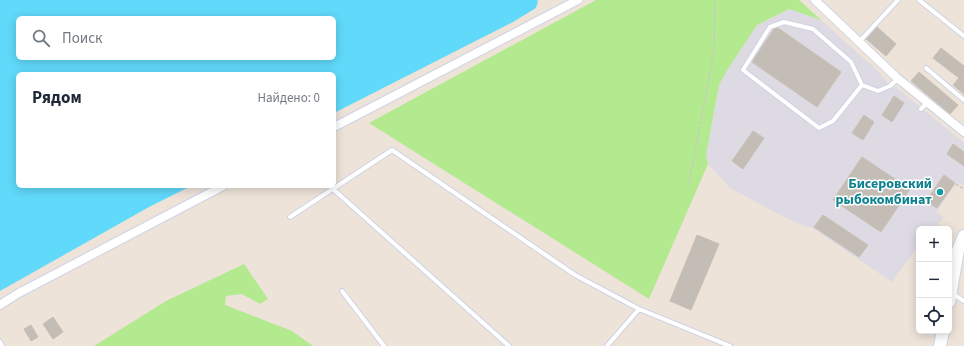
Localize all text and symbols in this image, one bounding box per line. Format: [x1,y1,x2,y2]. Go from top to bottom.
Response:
search box [16,16,336,60]
icon: search [30,27,52,49]
text: Поиск [62,28,103,49]
text: Рядом [32,86,82,110]
text: Найдено: 0 [258,89,320,107]
place label: Бисеровский рыбокомбинат [836,174,932,210]
marker: Бисеровский рыбокомбинат [935,187,945,197]
map controls [916,226,952,334]
button: + [916,226,952,262]
button: − [916,262,952,298]
button: locate [916,298,952,334]

